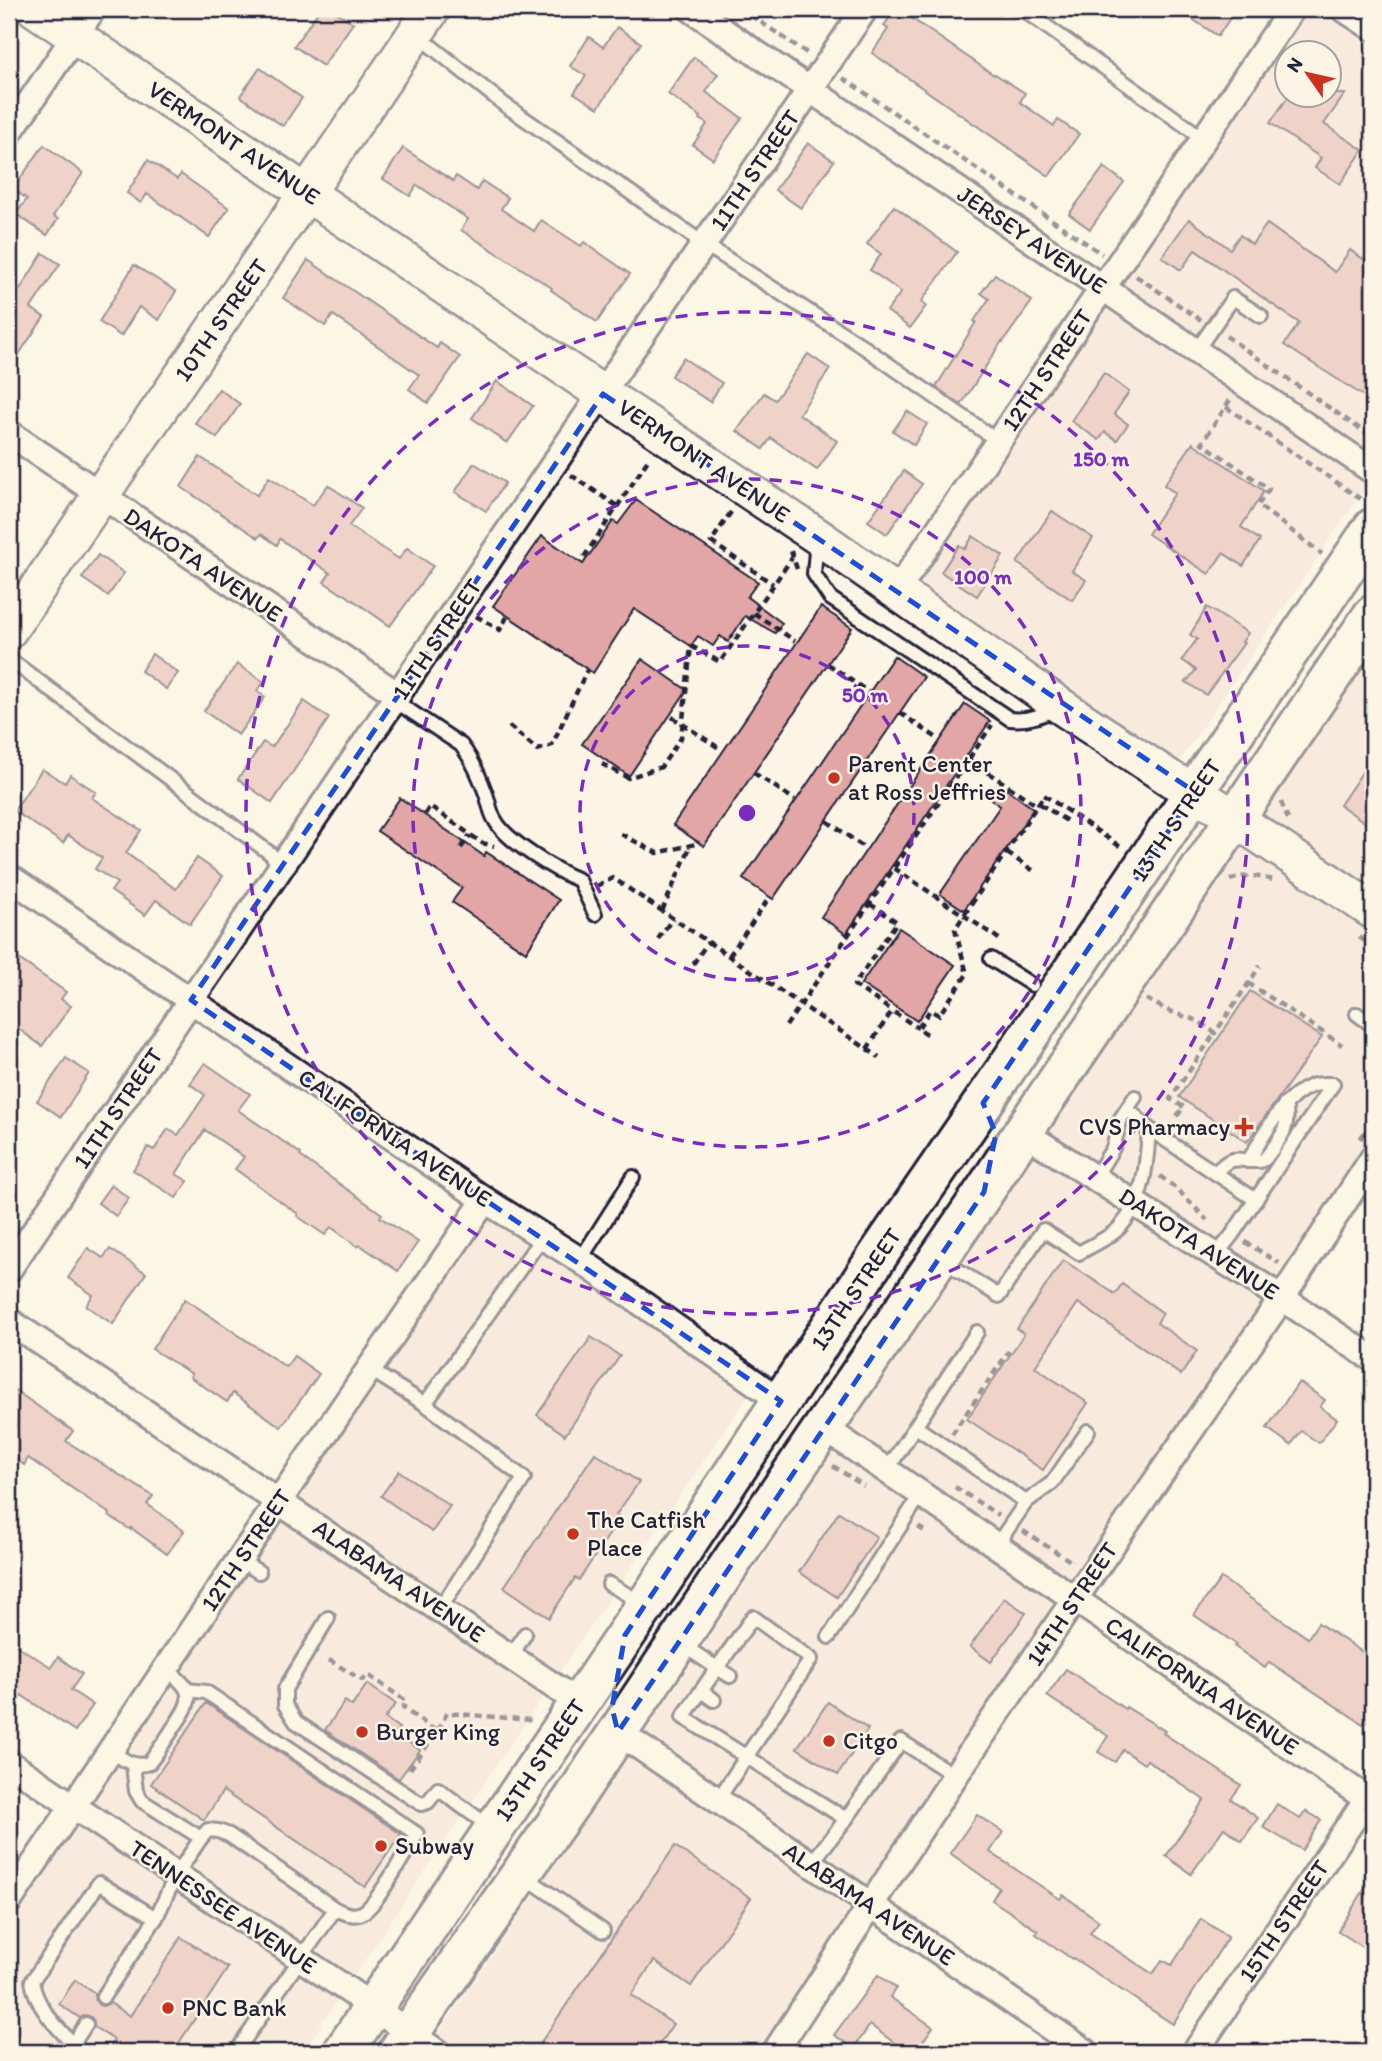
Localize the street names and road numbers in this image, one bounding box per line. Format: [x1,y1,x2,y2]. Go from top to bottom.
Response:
street label: VERMONT AVENUE [143,74,326,211]
street label: 11TH STREET [703,103,806,236]
street label: JERSEY AVENUE [952,179,1113,300]
street label: 10TH STREET [168,252,274,387]
street label: 12TH STREET [995,303,1098,436]
street label: VERMONT AVENUE [613,392,796,529]
street label: DAKOTA AVENUE [118,501,288,628]
street label: 11TH STREET [385,572,488,705]
street label: 13TH STREET [1124,752,1228,887]
street label: 11TH STREET [66,1041,169,1174]
street label: CALIFORNIA AVENUE [293,1062,498,1213]
street label: DAKOTA AVENUE [1114,1181,1285,1306]
street label: 13TH STREET [804,1221,908,1356]
street label: 12TH STREET [194,1483,297,1616]
street label: ALABAMA AVENUE [308,1512,491,1649]
street label: 14TH STREET [1020,1536,1124,1671]
street label: CALIFORNIA AVENUE [1100,1610,1305,1761]
street label: 13TH STREET [488,1692,592,1827]
street label: TENNESSEE AVENUE [124,1833,323,1980]
street label: ALABAMA AVENUE [778,1835,961,1972]
street label: 15TH STREET [1232,1854,1335,1987]

